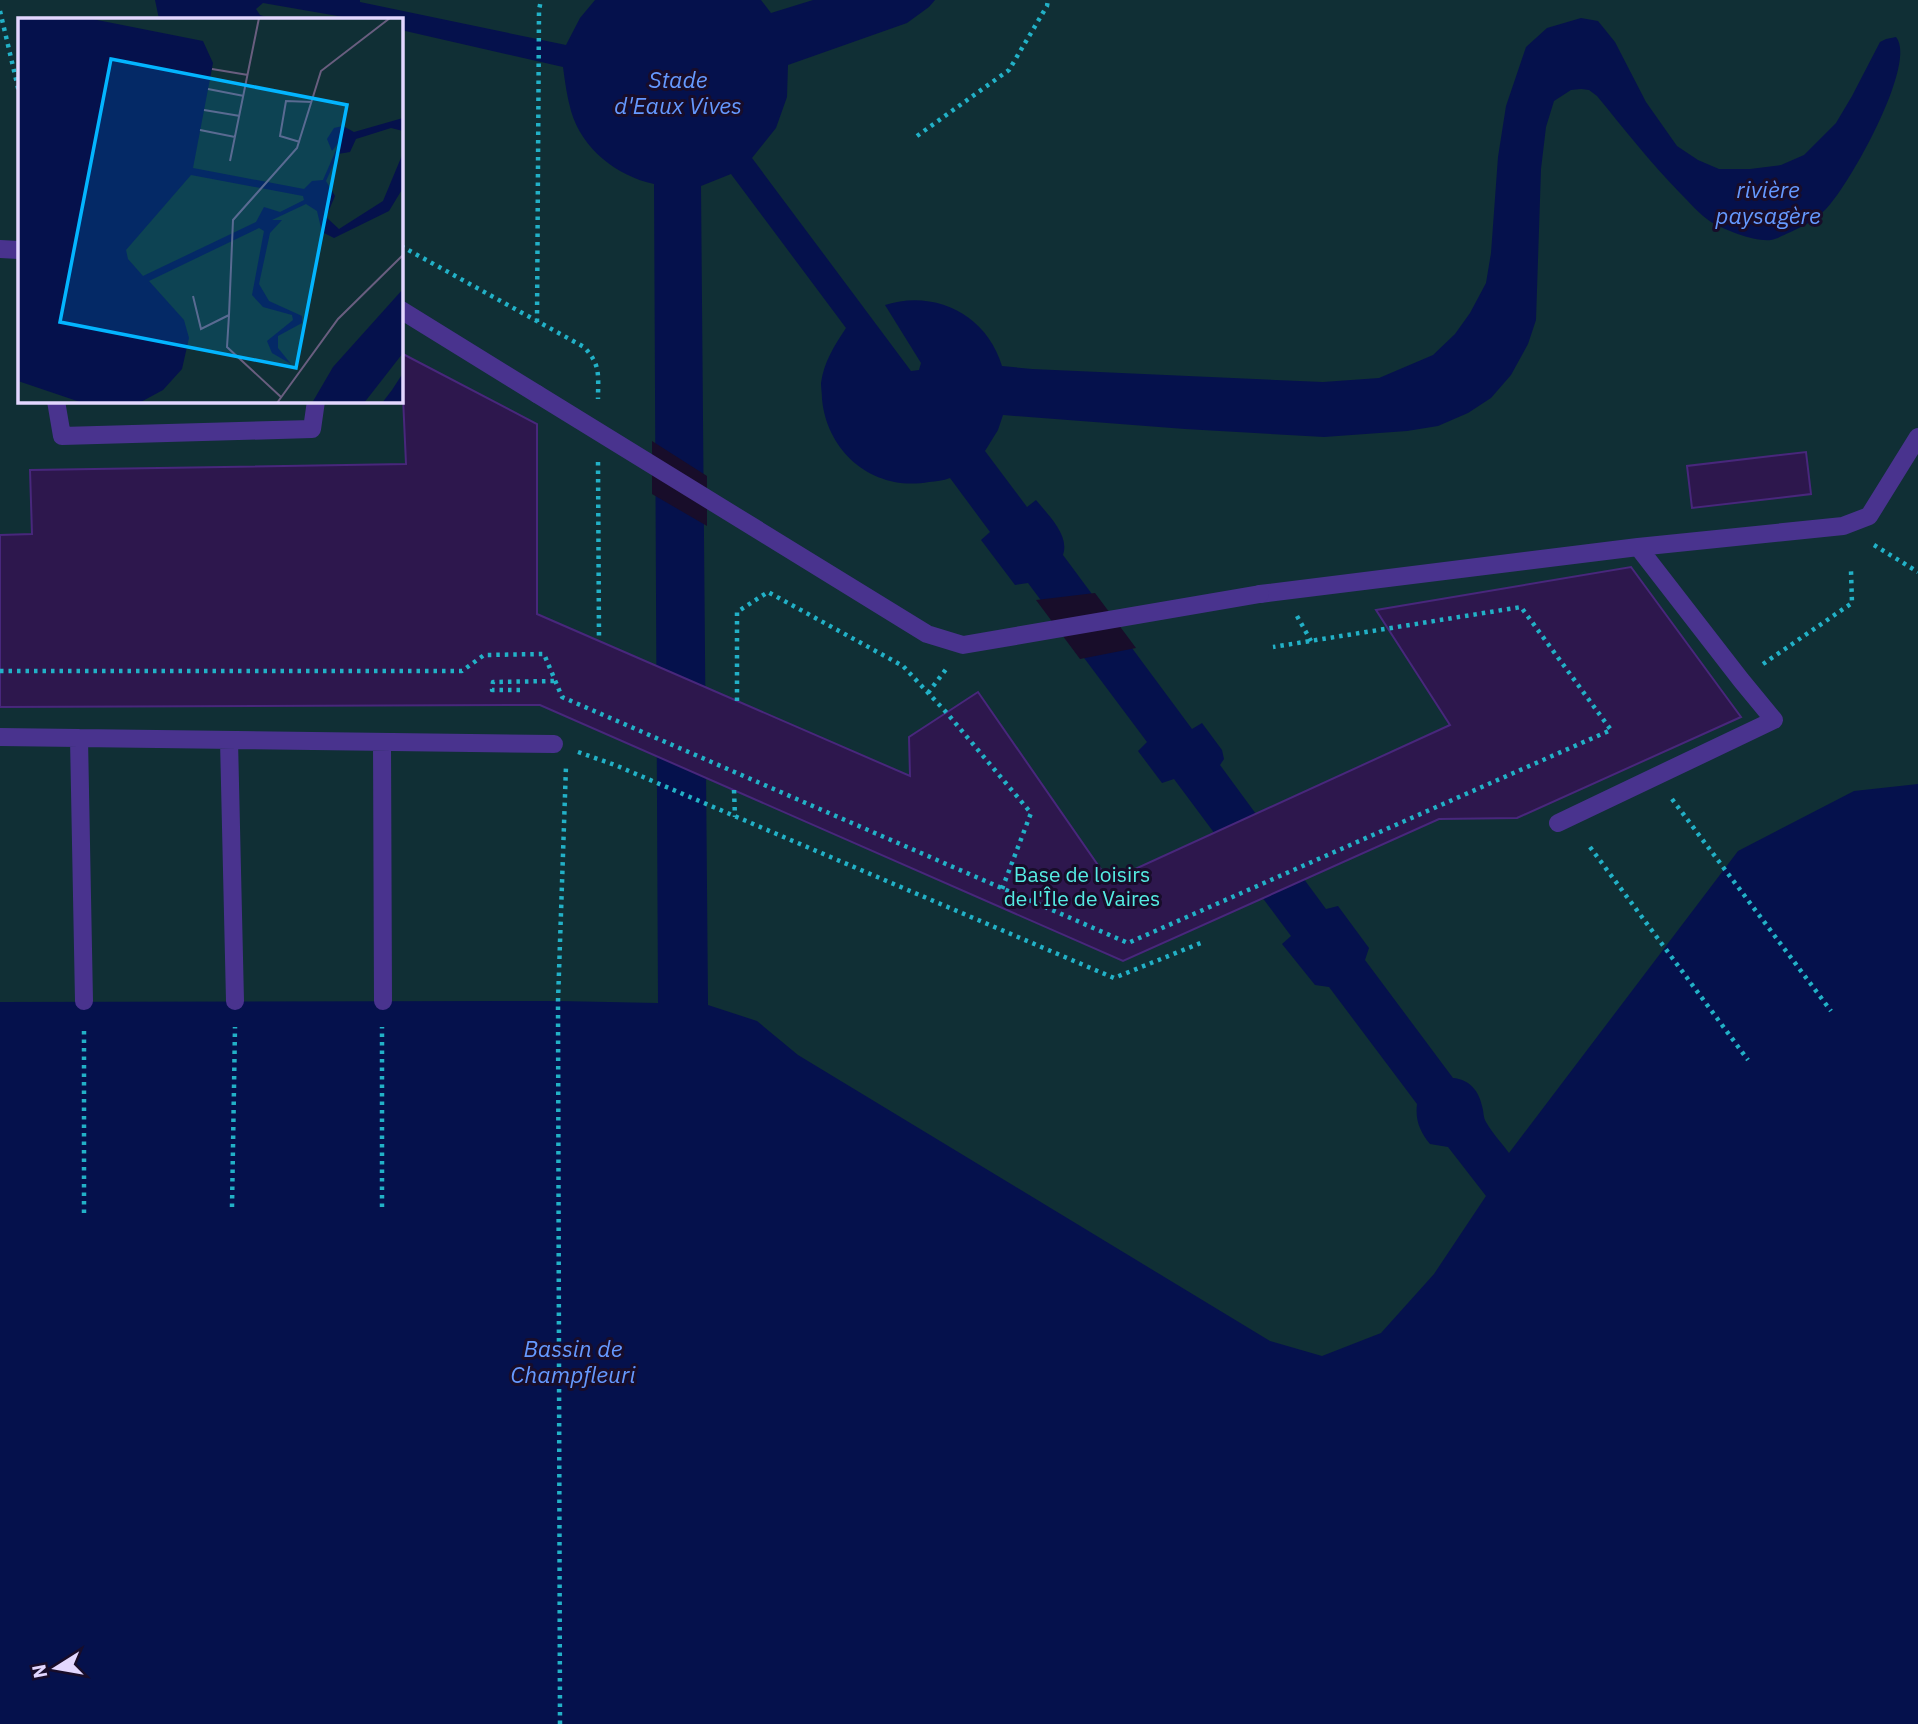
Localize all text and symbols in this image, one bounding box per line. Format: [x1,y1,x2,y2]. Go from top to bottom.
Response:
inset map [18,18,402,402]
water label: Stade d'Eaux Vives [614,64,742,120]
water label: rivière paysagère [1714,174,1821,230]
park label: Base de loisirs de l'Île de Vaires [1004,860,1160,912]
water label: Bassin de Champfleuri [510,1333,636,1389]
north arrow [21,1633,91,1703]
text: N [26,1662,52,1680]

